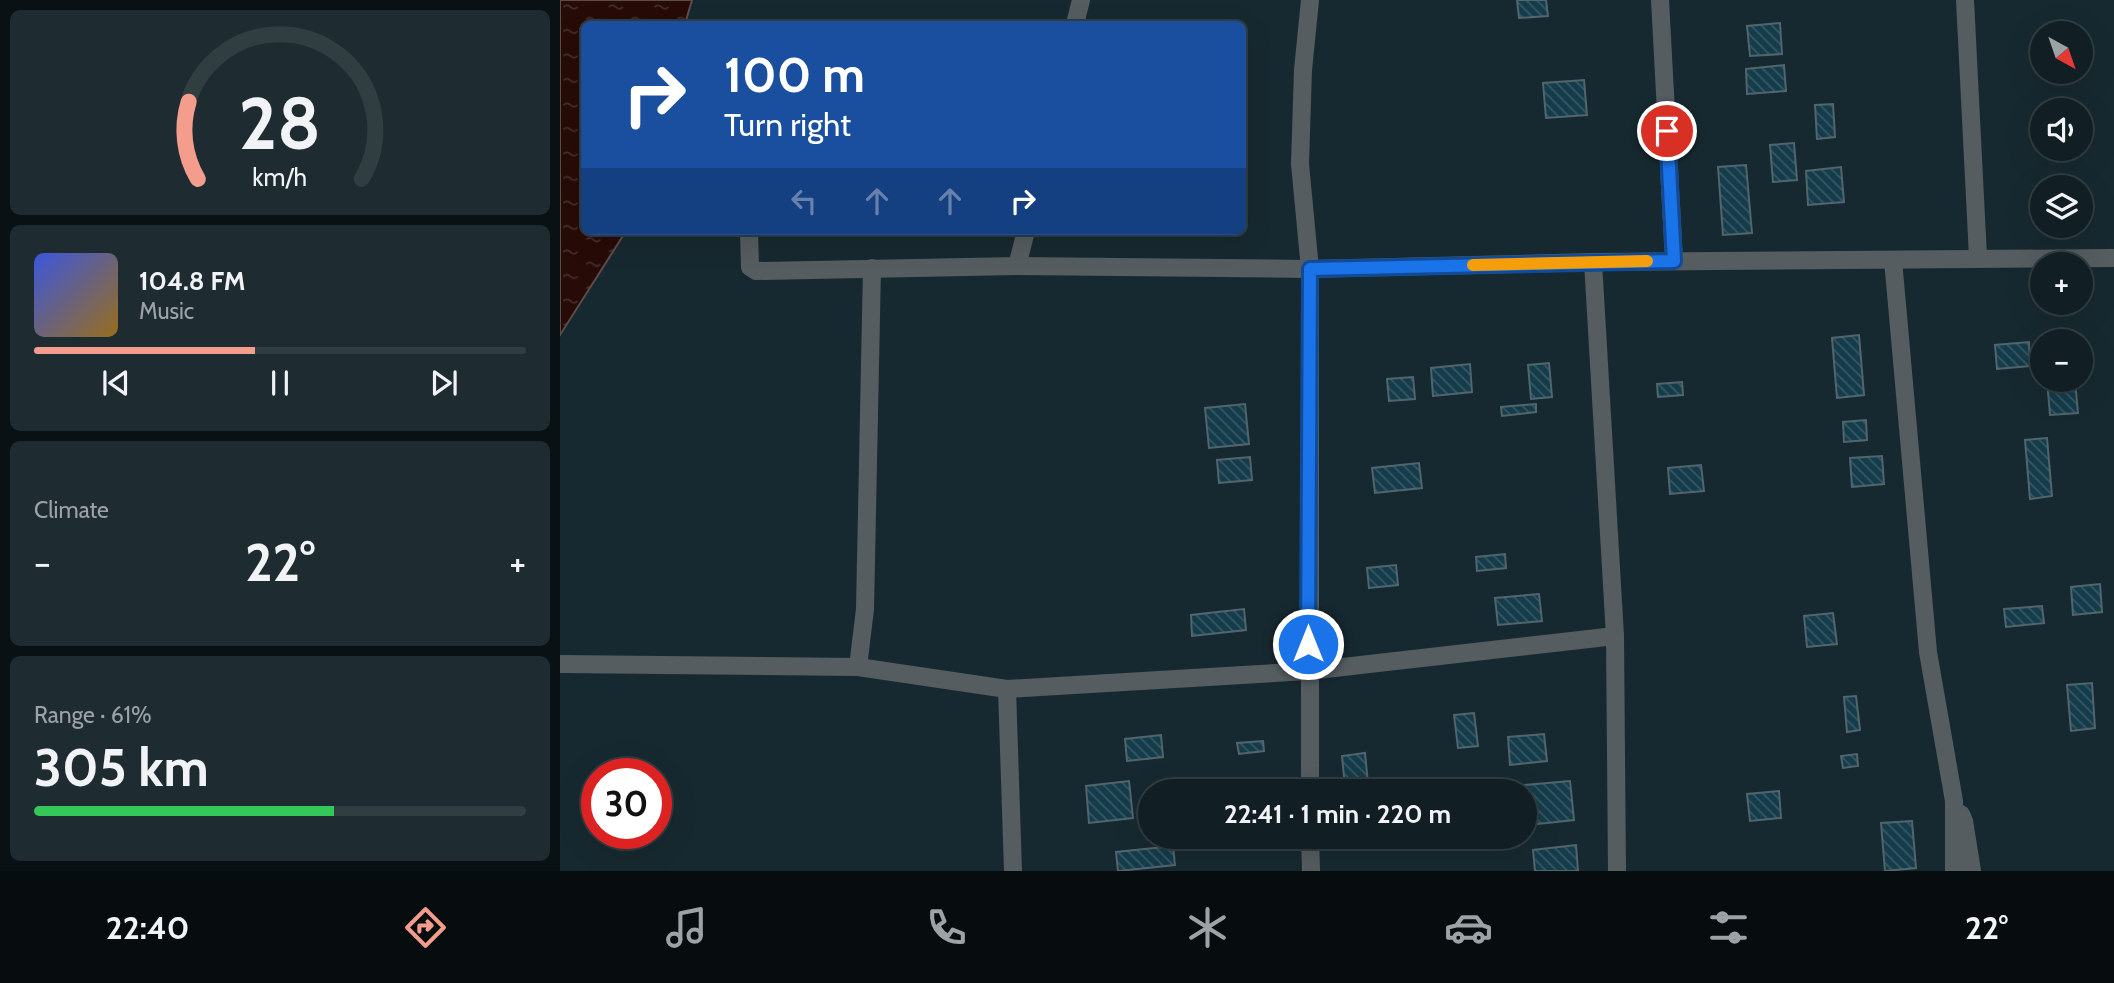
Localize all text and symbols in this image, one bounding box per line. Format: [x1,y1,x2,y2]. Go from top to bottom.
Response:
north arrow [2030,21,2093,84]
map controls [2030,21,2093,392]
text: 100 m [724,45,865,104]
icon: right [609,49,700,140]
text: 28 [239,79,321,167]
button: sound [2030,98,2093,161]
pin [1637,101,1697,161]
text: Turn right [724,105,851,144]
icon: arrive [1648,112,1686,150]
text: km/h [253,161,307,191]
button: layers [2030,175,2093,238]
icon: left [785,182,823,220]
icon: ahead [858,182,896,220]
icon: ahead [931,182,969,220]
icon: right [1004,182,1042,220]
button: + [2030,252,2093,315]
text: 104.8 FM [139,265,245,297]
text: Music [139,297,194,325]
button: − [2030,329,2093,392]
icon: previous [97,364,135,402]
icon: pause [261,364,299,402]
icon: next [425,364,463,402]
text: Climate [34,496,109,524]
text: 22° [245,531,315,594]
text: − [34,539,51,586]
text: + [509,539,526,586]
position arrow [1271,607,1345,681]
text: Range · 61% [34,701,152,729]
text: 305 km [34,736,209,799]
speed limit sign: 30 [581,758,672,849]
text: 22:41 · 1 min · 220 m [1224,798,1451,830]
icon: directions [401,903,450,952]
icon: music [662,903,711,952]
icon: phone [922,903,971,952]
icon: climate [1183,903,1232,952]
icon: car [1444,903,1493,952]
icon: filters [1704,903,1753,952]
text: 22:40 [106,908,189,947]
text: 22° [1965,908,2008,947]

